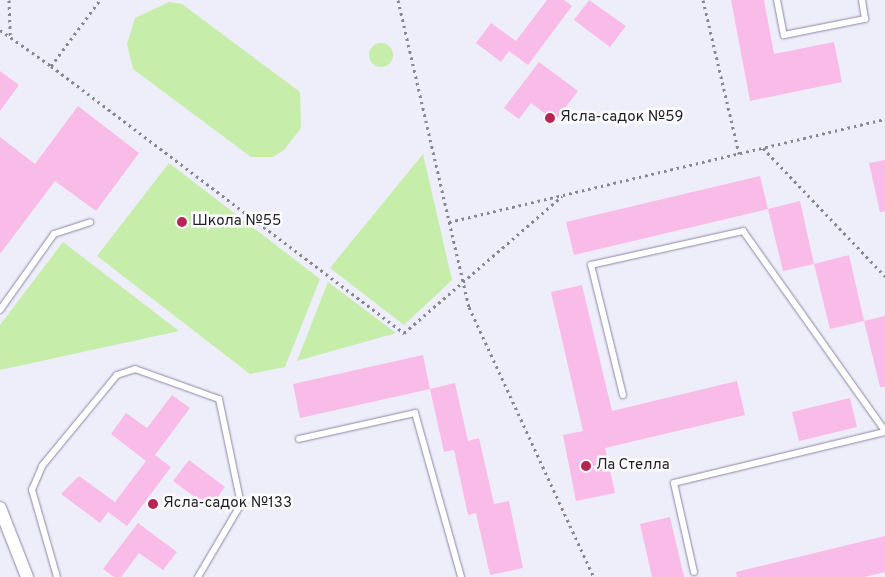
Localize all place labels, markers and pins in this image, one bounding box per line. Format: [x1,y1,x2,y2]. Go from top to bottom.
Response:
place label: Ясла-садок №59 [560,109,683,127]
marker: Ясла-садок №59 [544,112,556,124]
place label: Школа №55 [192,213,281,231]
marker: Школа №55 [176,216,188,228]
place label: Ла Стелла [596,457,670,475]
marker: Ла Стелла [580,460,592,472]
place label: Ясла-садок №133 [163,495,292,513]
marker: Ясла-садок №133 [147,498,159,510]

